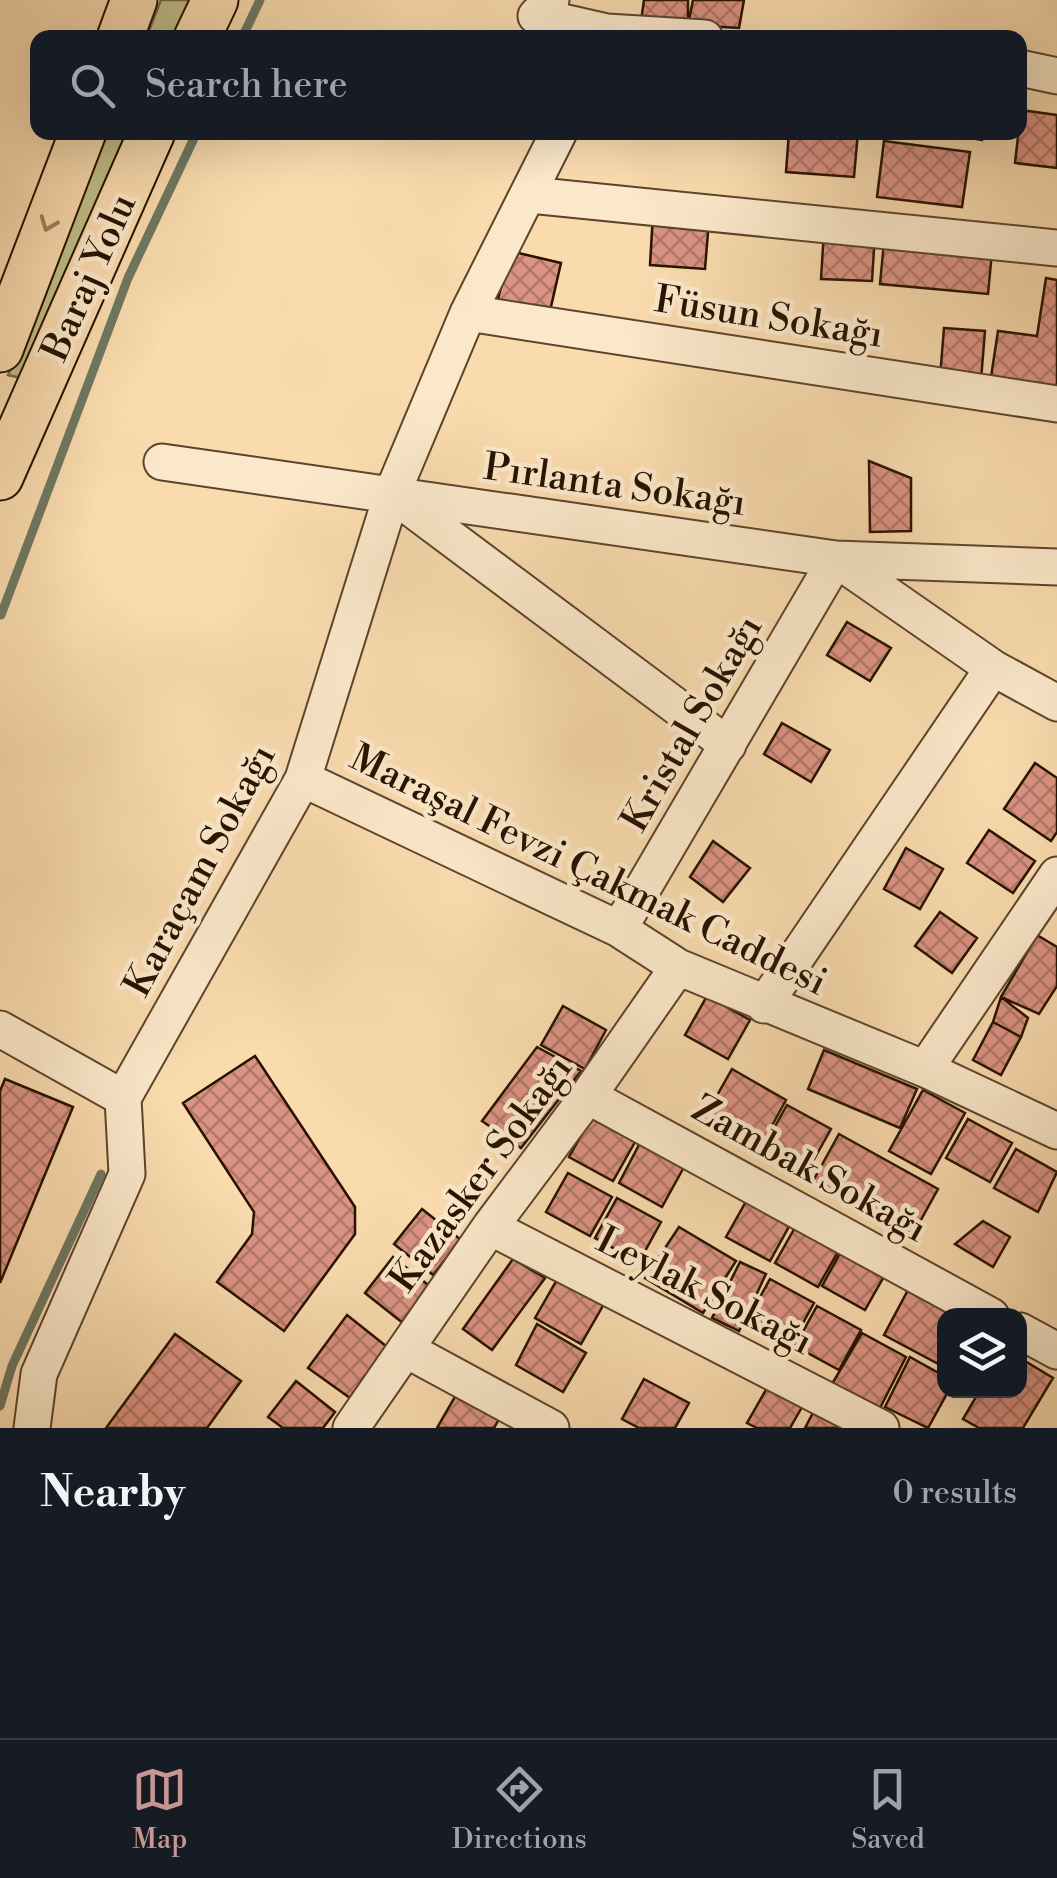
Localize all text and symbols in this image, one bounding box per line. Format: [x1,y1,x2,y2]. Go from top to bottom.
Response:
search box [30,30,1027,140]
icon: search [65,58,120,113]
text: Search here [145,62,348,109]
street label: Baraj Yolu [31,187,147,369]
one-way arrow [39,214,60,231]
street label: Füsun Sokağı [651,276,886,359]
street label: Pırlanta Sokağı [481,444,749,527]
street label: Kristal Sokağı [611,607,773,840]
street label: Maraşal Fevzi Çakmak Caddesi [342,734,834,1006]
street label: Karaçam Sokağı [114,736,287,1005]
street label: Kazasker Sokağı [380,1046,583,1301]
street label: Zambak Sokağı [684,1085,935,1253]
street label: Leylak Sokağı [588,1217,820,1366]
map controls [937,1308,1027,1398]
button: layers [937,1308,1027,1398]
text: Nearby [40,1467,185,1520]
text: 0 results [892,1473,1017,1513]
tab: Map [132,1762,187,1857]
tab: Directions [452,1762,587,1857]
tab: Saved [851,1762,925,1857]

